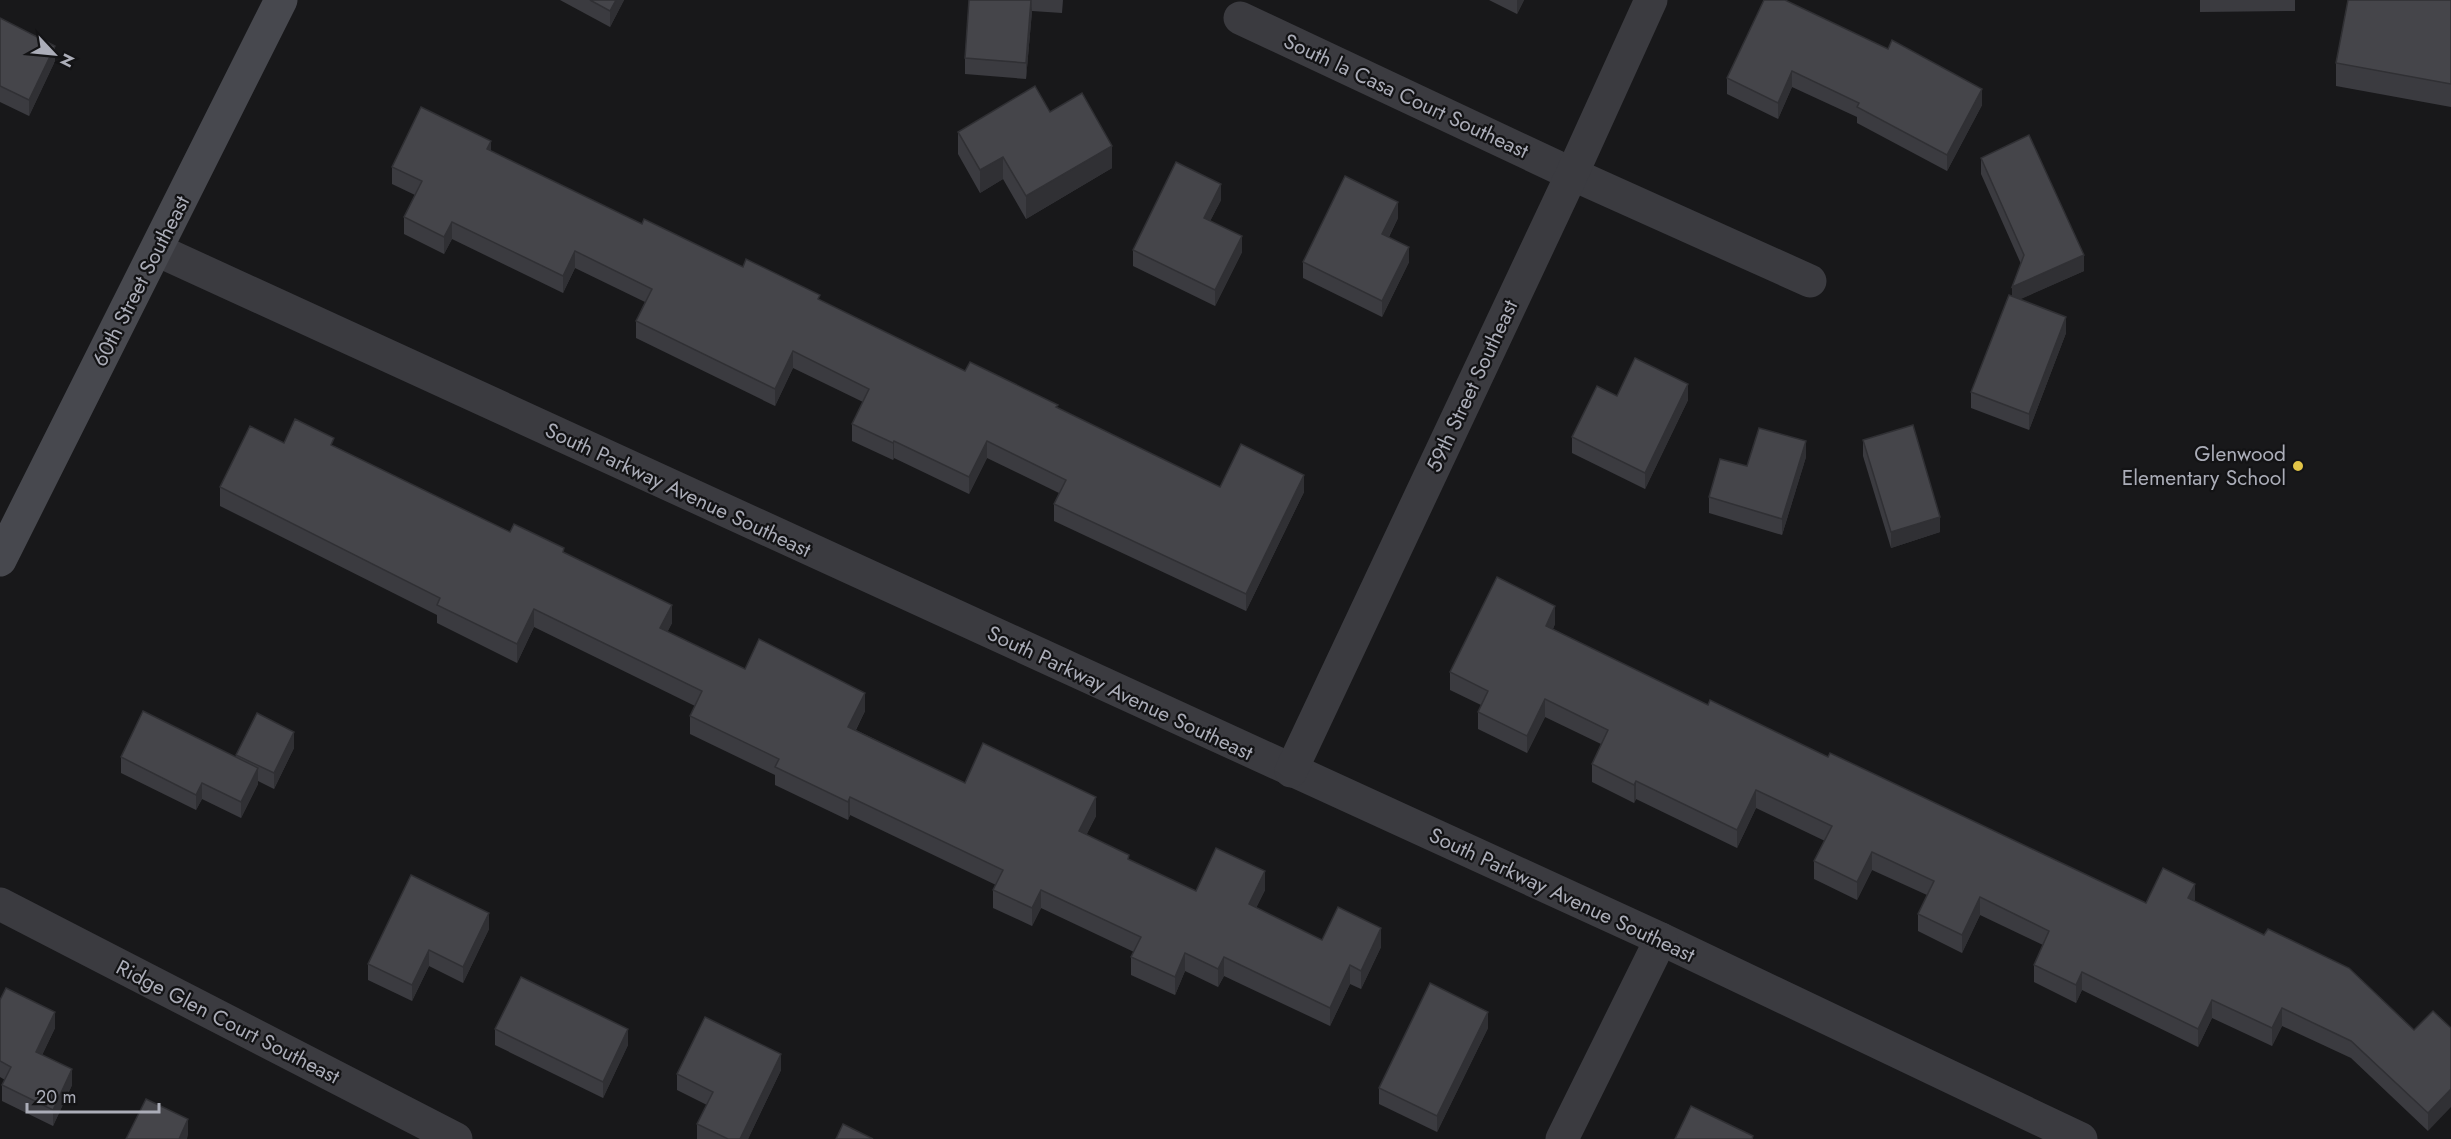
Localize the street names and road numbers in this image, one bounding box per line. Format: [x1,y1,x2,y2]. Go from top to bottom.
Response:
street label: South la Casa Court Southeast [1279,26,1533,166]
street label: 60th Street Southeast [85,190,197,372]
street label: 59th Street Southeast [1419,295,1525,477]
street label: South Parkway Avenue Southeast [540,415,816,565]
street label: South Parkway Avenue Southeast [982,618,1258,768]
street label: South Parkway Avenue Southeast [1424,820,1700,970]
street label: Ridge Glen Court Southeast [111,952,345,1092]

